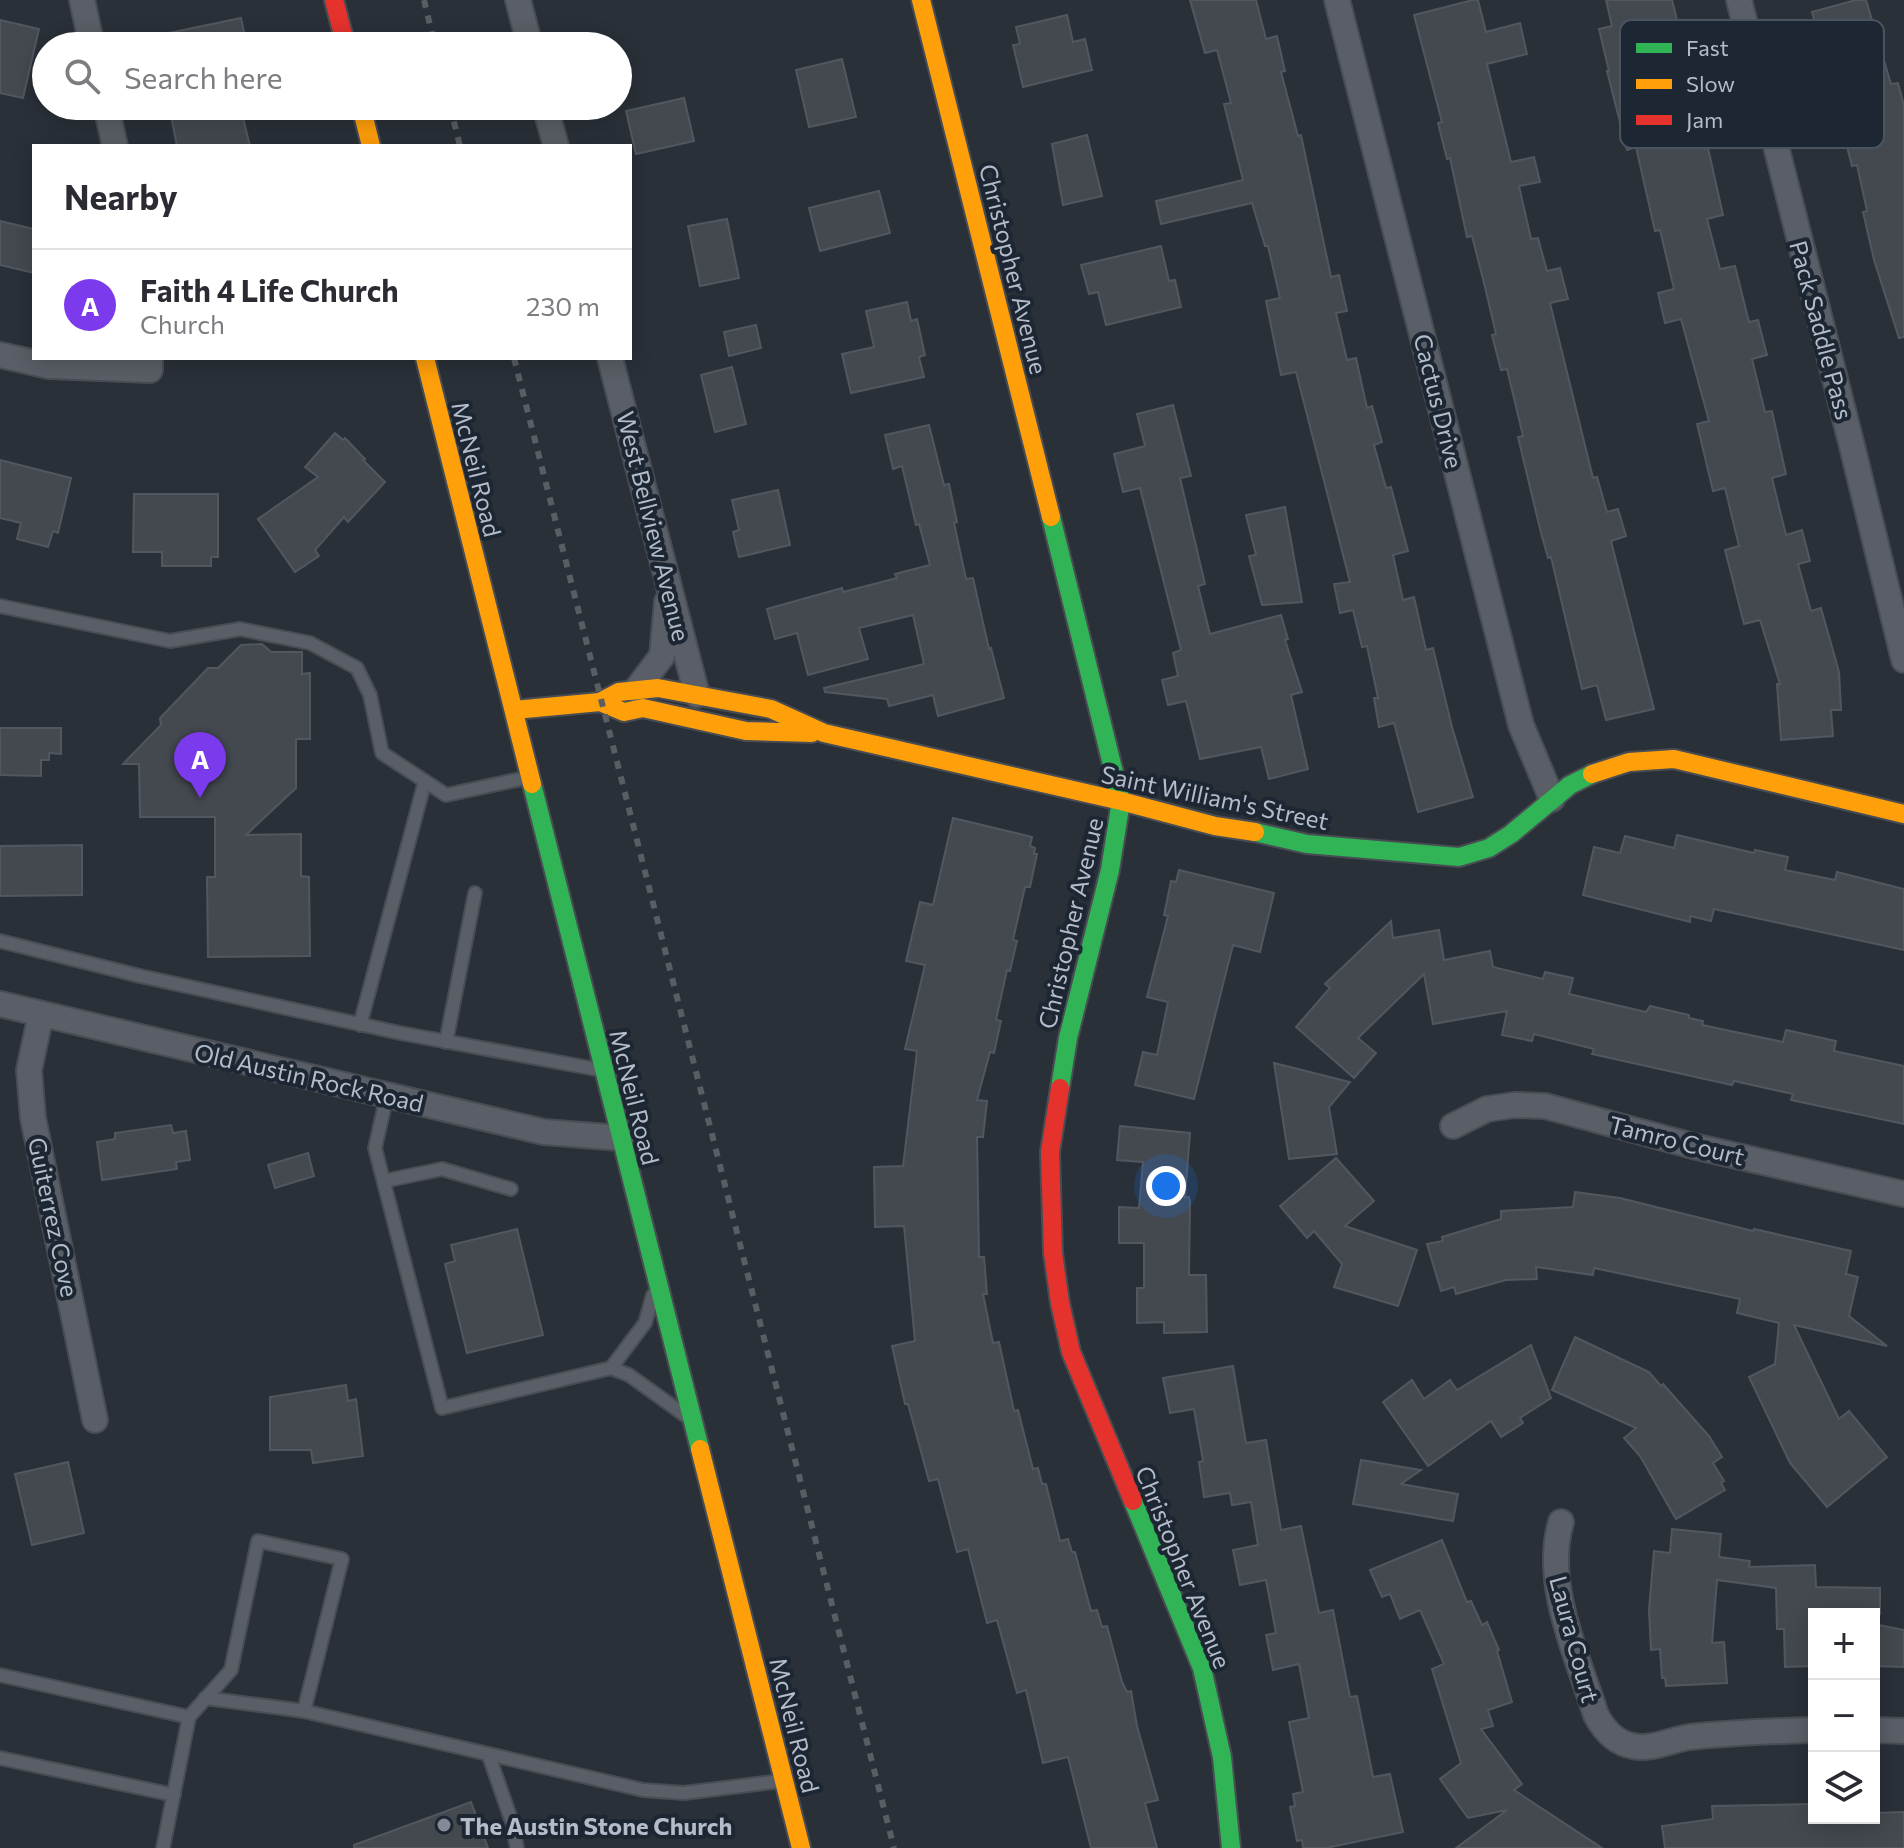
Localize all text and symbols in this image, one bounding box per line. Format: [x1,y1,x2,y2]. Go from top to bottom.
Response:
legend [1620,20,1884,148]
search box [32,32,632,120]
text: Fast [1686,34,1729,61]
icon: search [60,54,104,98]
text: Search here [124,58,283,95]
text: Slow [1686,70,1735,97]
text: Jam [1686,106,1723,133]
street label: Christopher Avenue [974,161,1054,377]
text: Nearby [64,175,178,217]
street label: Pack Saddle Pass [1784,237,1860,423]
text: Faith 4 Life Church [140,271,399,308]
text: A [81,290,99,321]
text: 230 m [526,290,600,321]
text: Church [140,308,225,339]
street label: Cactus Drive [1408,331,1470,471]
street label: McNeil Road [446,398,508,540]
street label: West Bellview Avenue [611,408,697,644]
pin: A [174,732,226,798]
street label: Saint William's Street [1099,759,1331,835]
street label: Christopher Avenue [1032,815,1108,1031]
street label: McNeil Road [604,1026,666,1168]
street label: Old Austin Rock Road [192,1037,426,1117]
street label: Tamro Court [1606,1109,1748,1171]
street label: Guiterrez Cove [23,1135,85,1299]
your location [1146,1166,1186,1206]
street label: Christopher Avenue [1130,1462,1238,1672]
street label: Laura Court [1544,1573,1606,1706]
map controls [1808,1608,1880,1824]
button: + [1808,1608,1880,1680]
street label: McNeil Road [764,1654,826,1796]
button: − [1808,1680,1880,1752]
button: layers [1808,1752,1880,1824]
place label: The Austin Stone Church [460,1811,732,1840]
marker: The Austin Stone Church [435,1816,453,1834]

